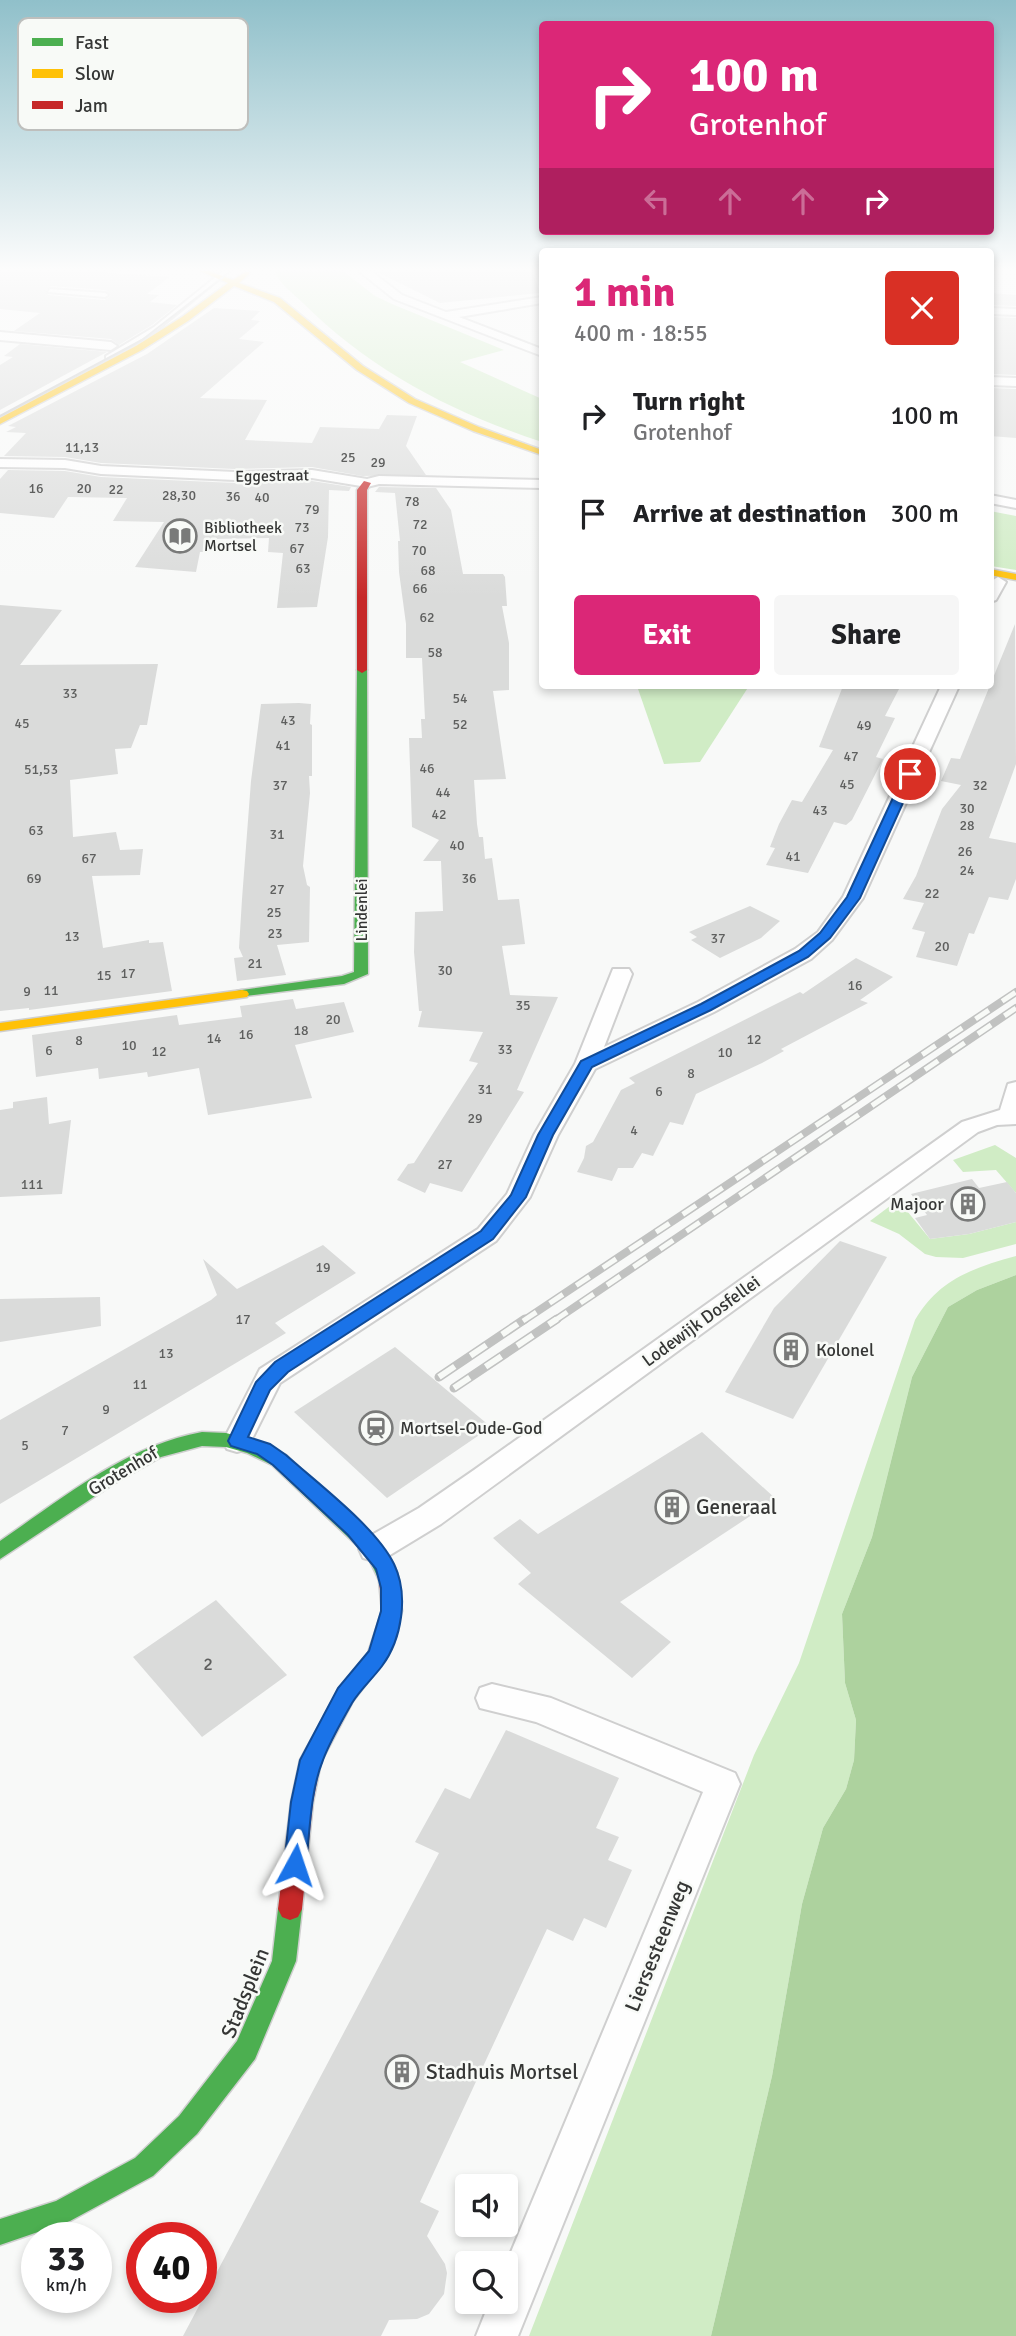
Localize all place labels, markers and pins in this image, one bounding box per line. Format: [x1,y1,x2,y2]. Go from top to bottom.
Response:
library icon: Bibliotheek Mortsel [161,517,199,555]
place label: Bibliotheek Mortsel [204,518,282,556]
pin [880,744,940,804]
building icon: Majoor [949,1185,987,1223]
place label: Majoor [890,1193,944,1215]
building icon: Kolonel [772,1331,810,1369]
place label: Kolonel [816,1339,874,1361]
station icon: Mortsel-Oude-God [357,1409,395,1447]
place label: Mortsel-Oude-God [400,1417,543,1439]
building icon: Generaal [653,1488,691,1526]
place label: Generaal [696,1494,777,1520]
building icon: Stadhuis Mortsel [383,2053,421,2091]
place label: Stadhuis Mortsel [426,2059,578,2085]

